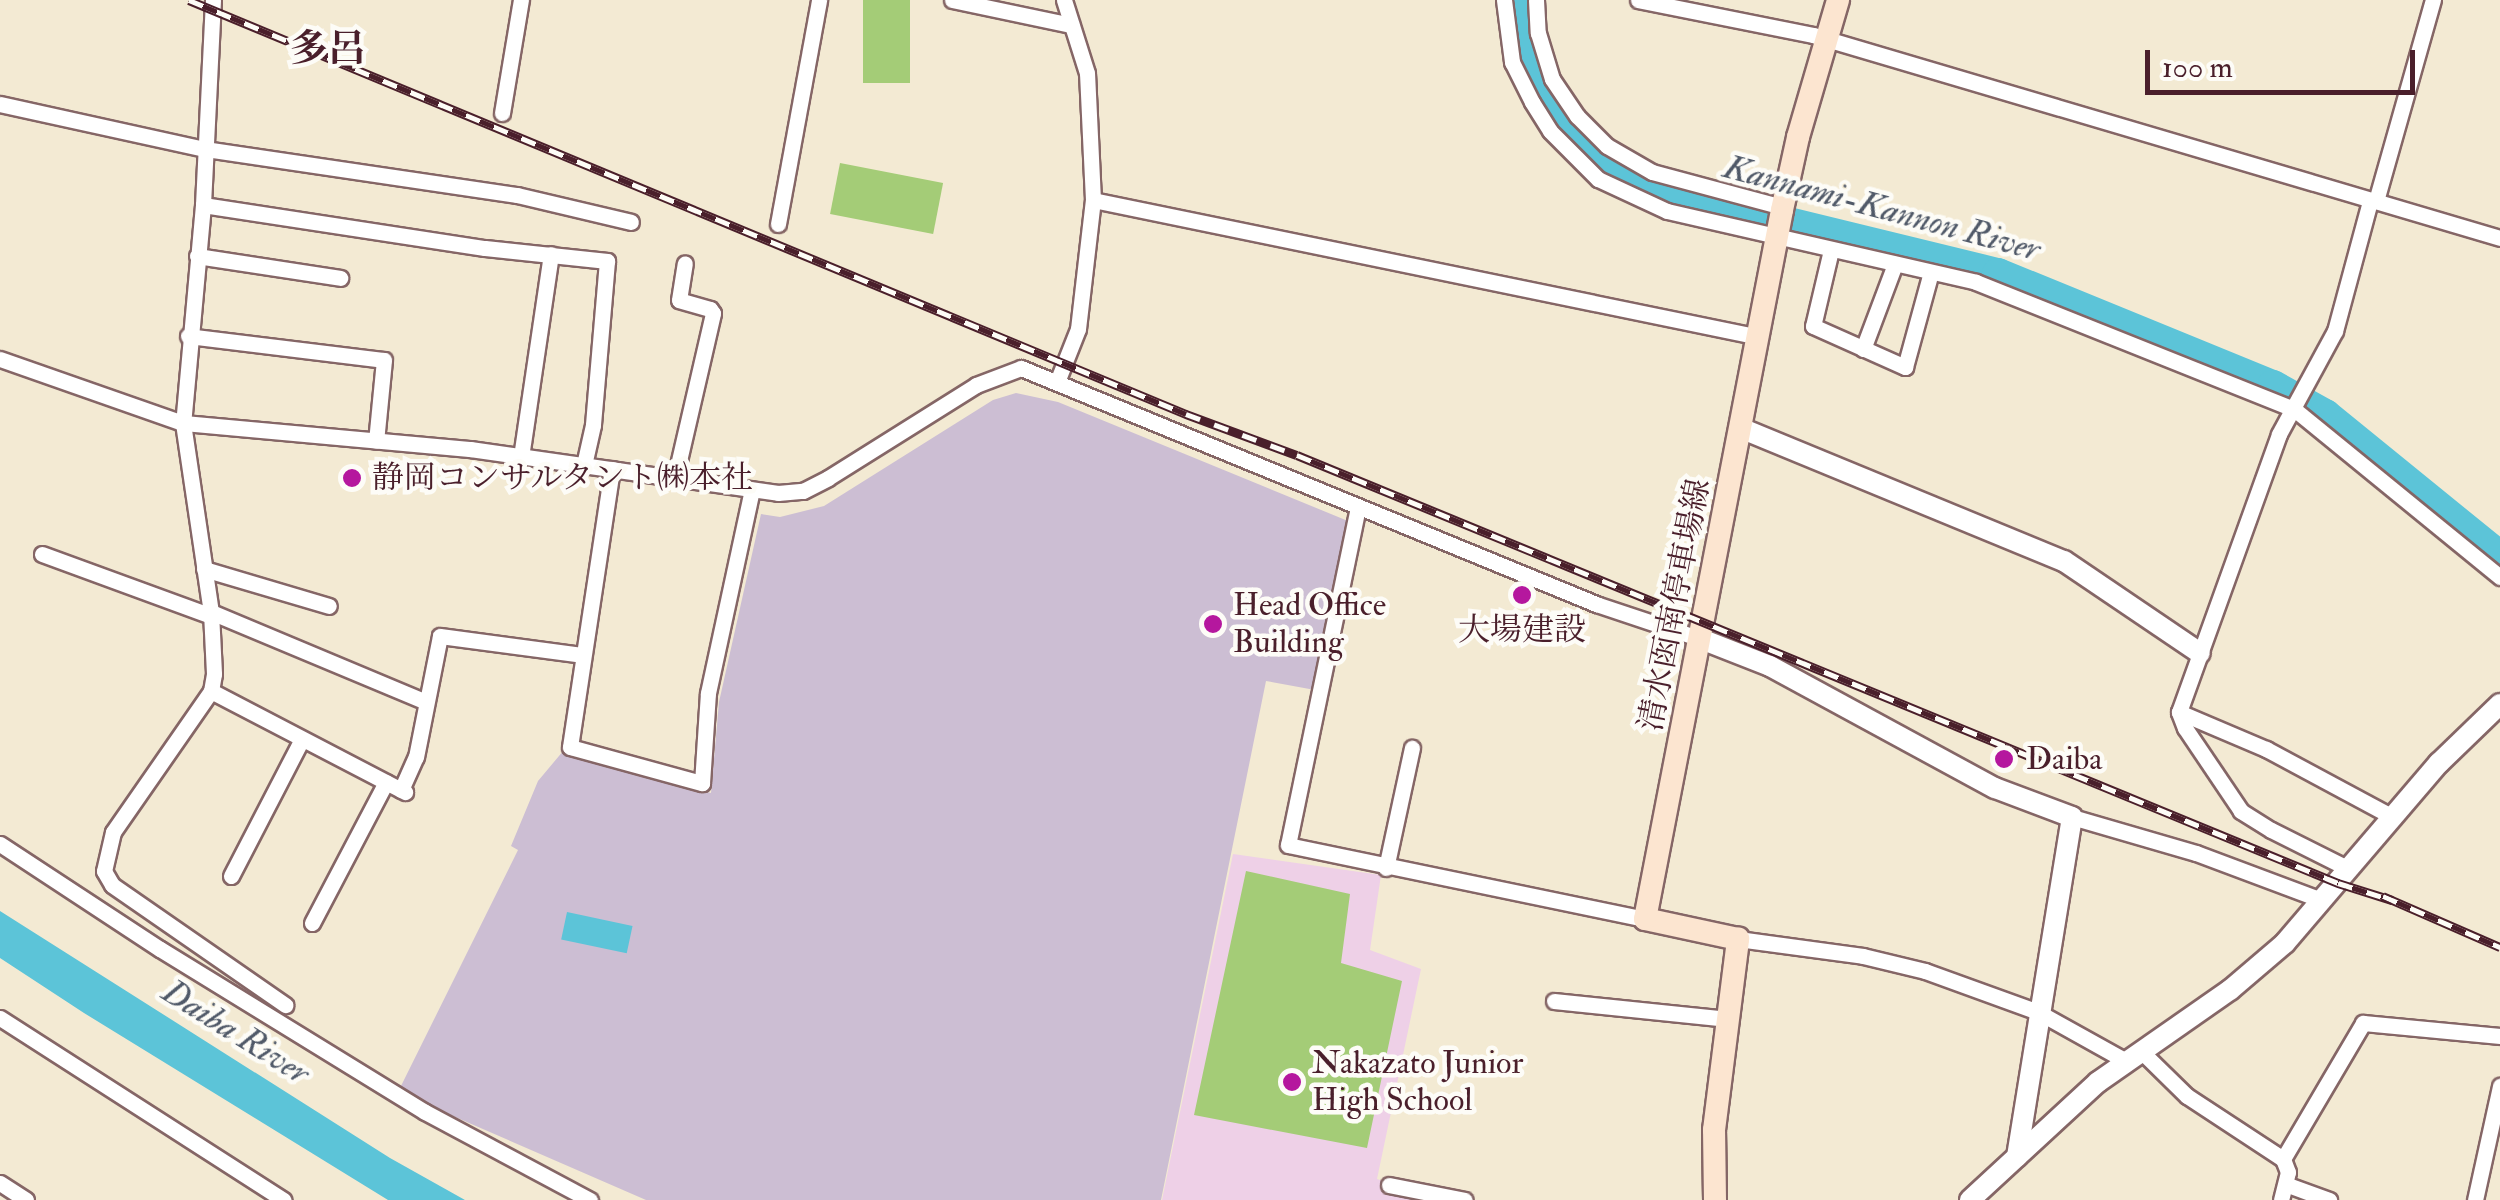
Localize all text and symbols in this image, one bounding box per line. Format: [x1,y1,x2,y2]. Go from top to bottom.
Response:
district label: 多呂 [290,27,366,73]
scale bar [2150,30,2420,92]
text: 100 m [2162,49,2233,86]
water label: Kannami-Kannon River [1719,146,2045,270]
place label: 静岡コンサルタント㈱本社 [372,459,756,497]
marker: 静岡コンサルタント㈱本社 [341,467,363,489]
street label: 清水函南停車場線 [1632,476,1718,734]
marker: 大場建設 [1511,584,1533,606]
place label: Head Office Building [1233,587,1386,662]
place label: 大場建設 [1458,611,1586,649]
marker: Head Office Building [1202,613,1224,635]
place label: Daiba [2026,740,2102,778]
marker: Daiba [1991,746,2017,772]
water label: Daiba River [155,970,317,1094]
place label: Nakazato Junior High School [1312,1045,1523,1120]
marker: Nakazato Junior High School [1281,1071,1303,1093]

